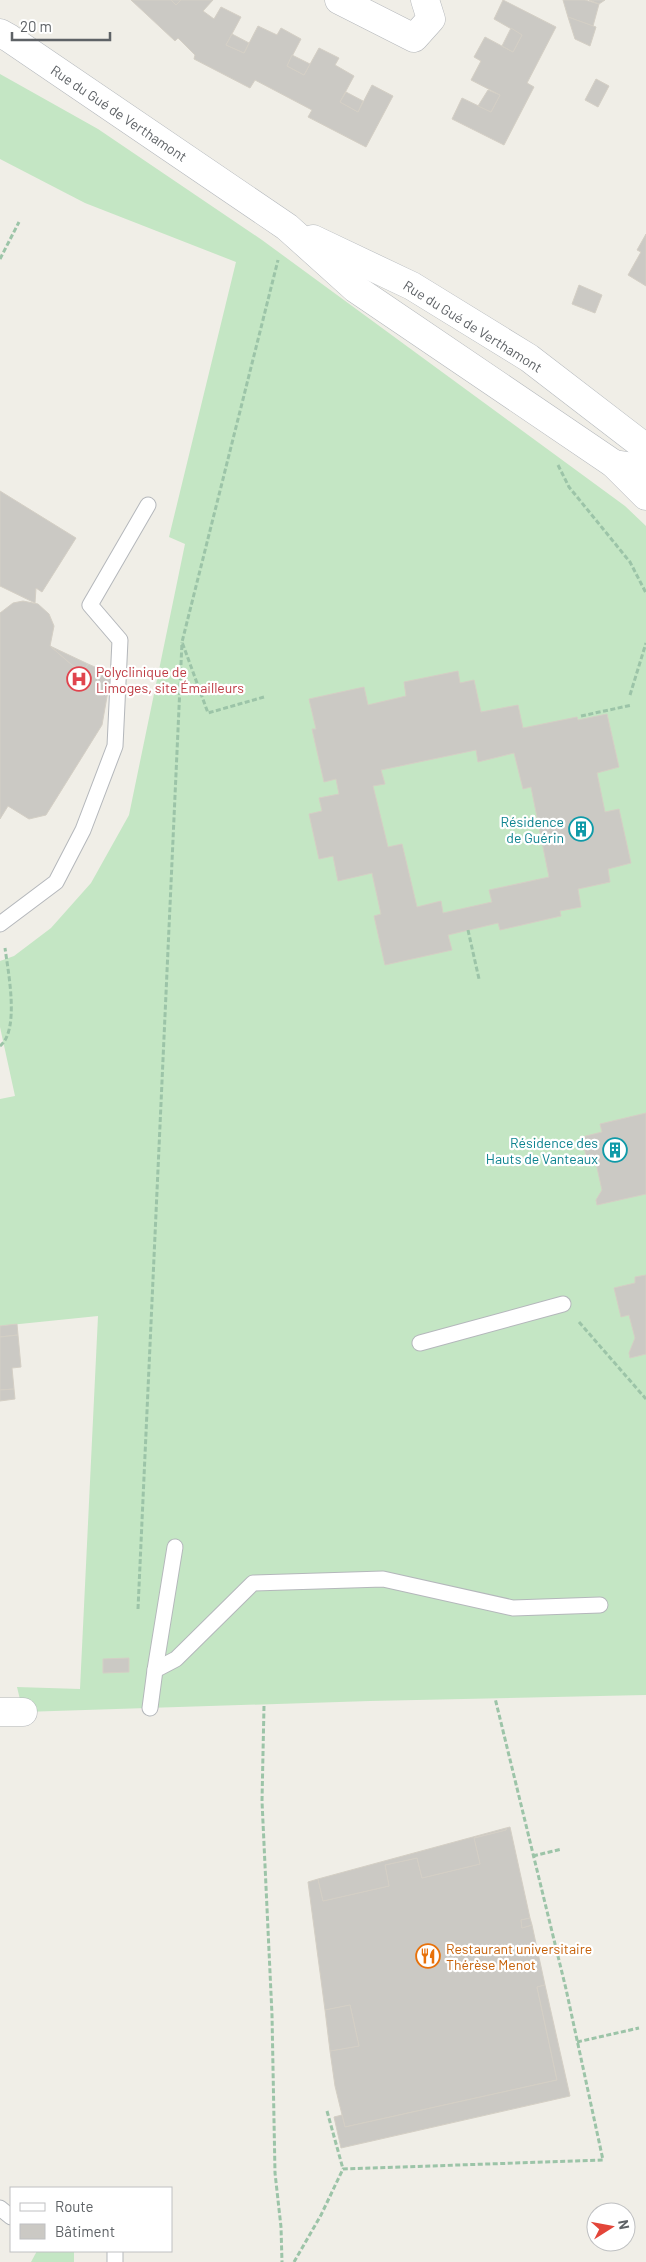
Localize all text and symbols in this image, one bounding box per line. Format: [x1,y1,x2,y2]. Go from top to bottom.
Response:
scale bar [12,10,110,42]
text: 20 m [20,17,52,35]
street label: Rue du Gué de Verthamont [48,61,190,165]
street label: Rue du Gué de Verthamont [400,276,546,376]
place label: Polyclinique de Limoges, site Émailleurs [96,663,244,696]
hospital icon: Polyclinique de Limoges, site Émailleurs [66,666,92,692]
place label: Résidence de Guérin [501,813,564,846]
building icon: Résidence de Guérin [568,816,594,842]
place label: Résidence des Hauts de Vanteaux [486,1134,598,1167]
building icon: Résidence des Hauts de Vanteaux [602,1137,628,1163]
place label: Restaurant universitaire Thérèse Menot [446,1940,592,1973]
restaurant icon: Restaurant universitaire Thérèse Menot [415,1943,441,1969]
legend [10,2187,172,2252]
text: Route [55,2197,94,2215]
north arrow [586,2202,636,2252]
text: N [615,2218,633,2231]
text: Bâtiment [55,2222,115,2240]

